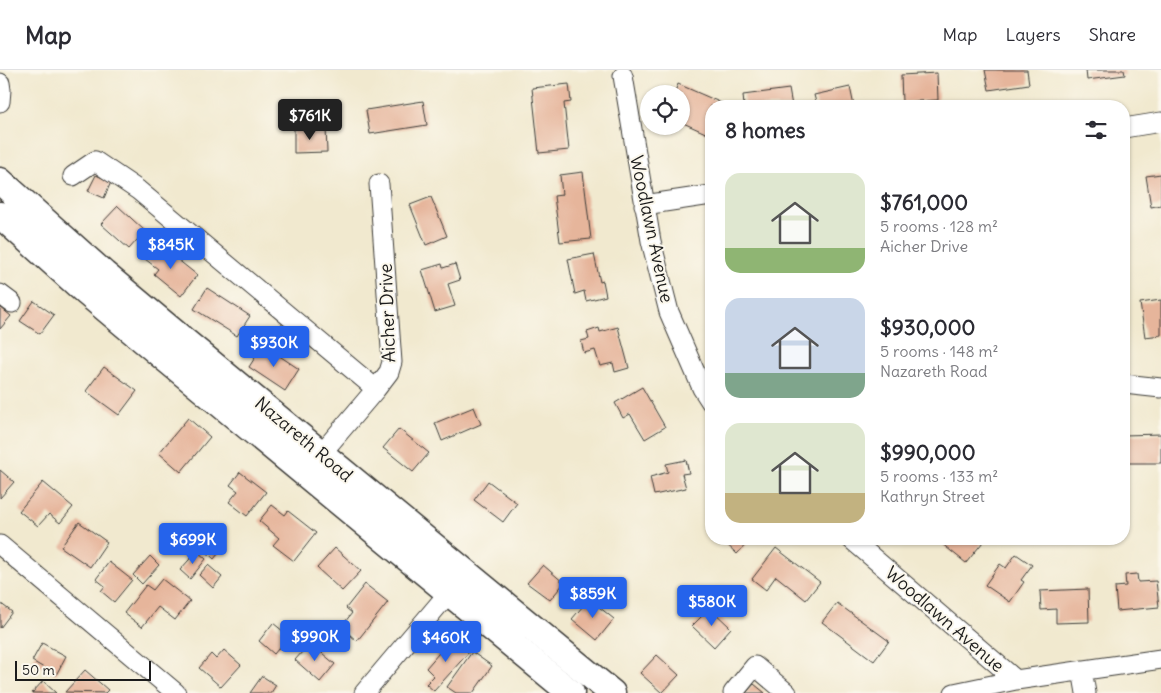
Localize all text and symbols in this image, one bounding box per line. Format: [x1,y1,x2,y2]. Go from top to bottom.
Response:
text: Map [25,20,72,50]
text: Map [942,23,977,46]
text: Layers [1005,23,1061,46]
text: Share [1089,23,1136,46]
map controls [640,85,690,135]
button: locate [640,85,690,135]
pin: $761K [275,98,345,141]
text: $761K [289,105,331,125]
icon: filters [1082,116,1110,144]
text: 8 homes [725,117,805,144]
street label: Woodlawn Avenue [625,153,679,305]
text: $761,000 [880,189,968,216]
icon: home [765,193,825,253]
text: 5 rooms · 128 m² [880,216,998,236]
pin: $845K [136,228,206,270]
text: $845K [148,234,194,254]
text: Aicher Drive [880,236,968,256]
street label: Aicher Drive [374,263,400,363]
text: $930,000 [880,314,975,341]
icon: home [765,318,825,378]
pin: $930K [239,326,309,368]
text: $930K [250,332,298,352]
text: 5 rooms · 148 m² [880,341,999,361]
text: Nazareth Road [880,361,987,381]
street label: Nazareth Road [250,391,358,487]
text: $990,000 [880,439,975,466]
icon: home [765,443,825,503]
text: 5 rooms · 133 m² [880,466,998,486]
text: Kathryn Street [880,486,985,506]
pin: $699K [158,522,228,565]
text: $699K [170,529,216,549]
street label: Woodlawn Avenue [881,561,1009,677]
pin: $859K [558,576,628,619]
text: $859K [570,583,616,603]
pin: $580K [677,584,747,627]
text: $580K [688,591,736,611]
pin: $990K [280,620,350,662]
pin: $460K [411,620,481,663]
text: $990K [291,626,339,646]
text: $460K [422,627,470,647]
scale bar [15,658,151,681]
text: 50 m [22,661,55,679]

